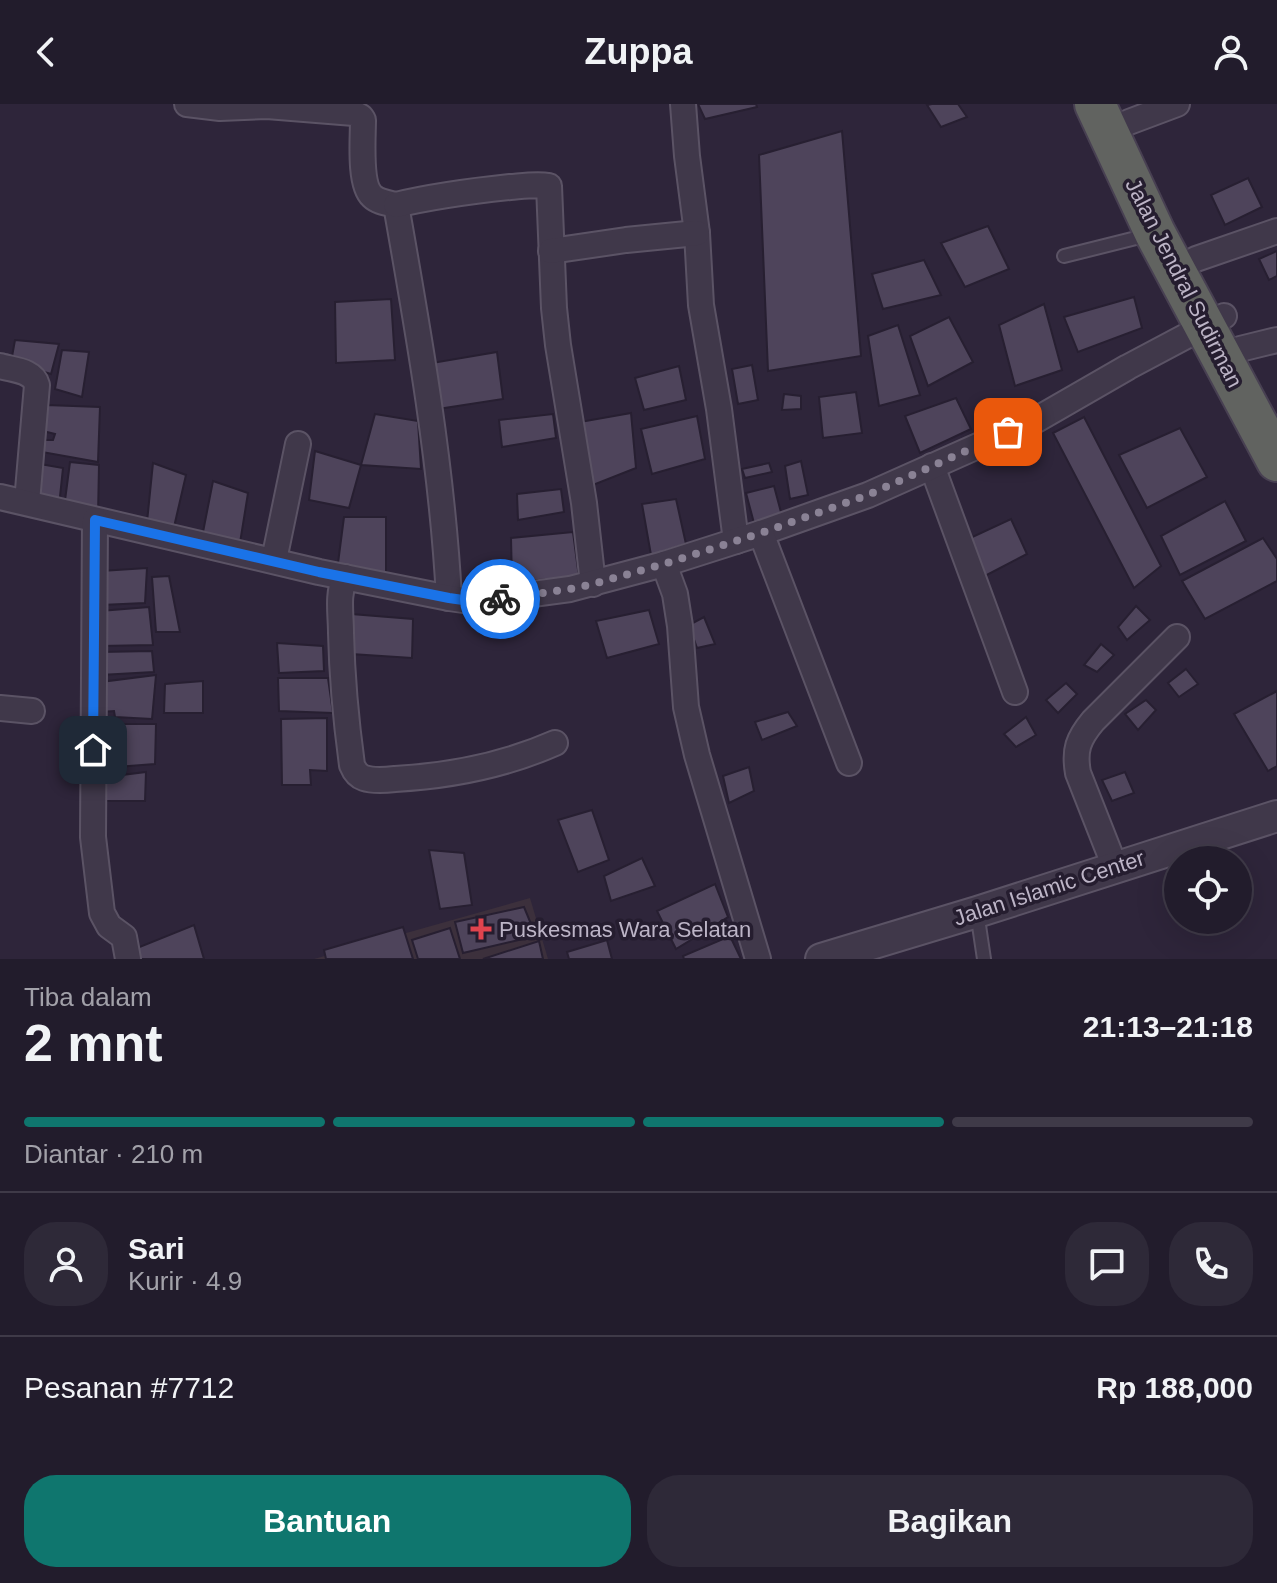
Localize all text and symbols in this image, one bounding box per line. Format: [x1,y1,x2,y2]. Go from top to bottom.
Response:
icon: back [24,30,68,74]
icon: person [1209,30,1253,74]
text: Zuppa [585,31,692,72]
street label: Jalan Jendral Sudirman [1120,174,1248,392]
pin [974,398,1042,466]
icon: bag [986,410,1030,454]
courier [460,559,540,639]
icon: bike [478,577,522,621]
pin [59,716,127,784]
icon: home [71,728,115,772]
street label: Jalan Islamic Center [950,845,1148,931]
map controls [1164,846,1252,934]
button: locate [1164,846,1252,934]
place label: Puskesmas Wara Selatan [499,917,751,942]
marker: Puskesmas Wara Selatan [470,918,492,940]
text: Tiba dalam [24,982,152,1012]
text: 21:13–21:18 [1083,1010,1253,1043]
text: 2 mnt [24,1014,163,1072]
text: Diantar · 210 m [24,1139,203,1169]
button: person [24,1222,108,1306]
button: chat [1065,1222,1149,1306]
button: phone [1169,1222,1253,1306]
text: Sari [128,1232,185,1265]
text: Kurir · 4.9 [128,1266,242,1296]
text: Pesanan #7712 [24,1371,234,1404]
text: Rp 188,000 [1096,1371,1253,1404]
button: Bantuan [24,1475,631,1567]
button: Bagikan [647,1475,1253,1567]

